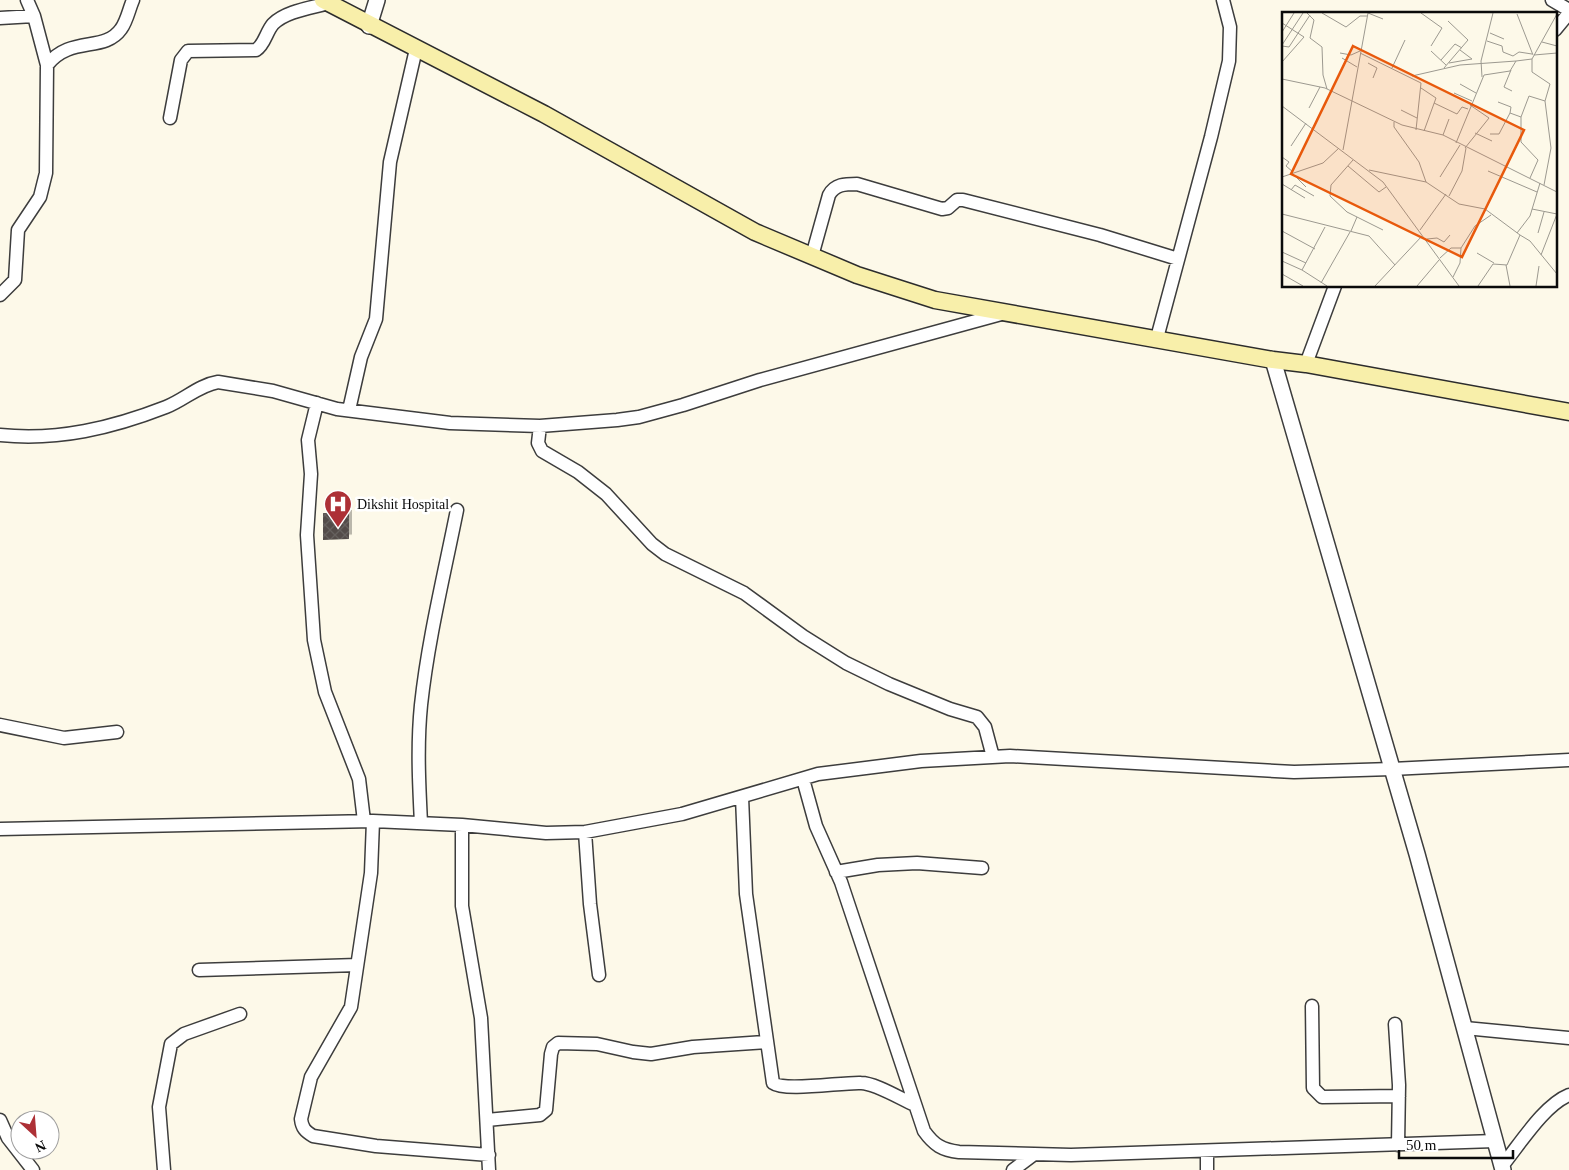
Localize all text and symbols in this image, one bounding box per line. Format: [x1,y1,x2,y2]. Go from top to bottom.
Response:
inset map [1282,12,1556,288]
hospital icon: Dikshit Hospital [323,489,353,528]
place label: Dikshit Hospital [357,497,449,512]
north arrow [10,1110,60,1160]
scale bar [1399,1128,1513,1160]
text: N [33,1137,48,1155]
text: 50 m [1406,1137,1437,1153]

